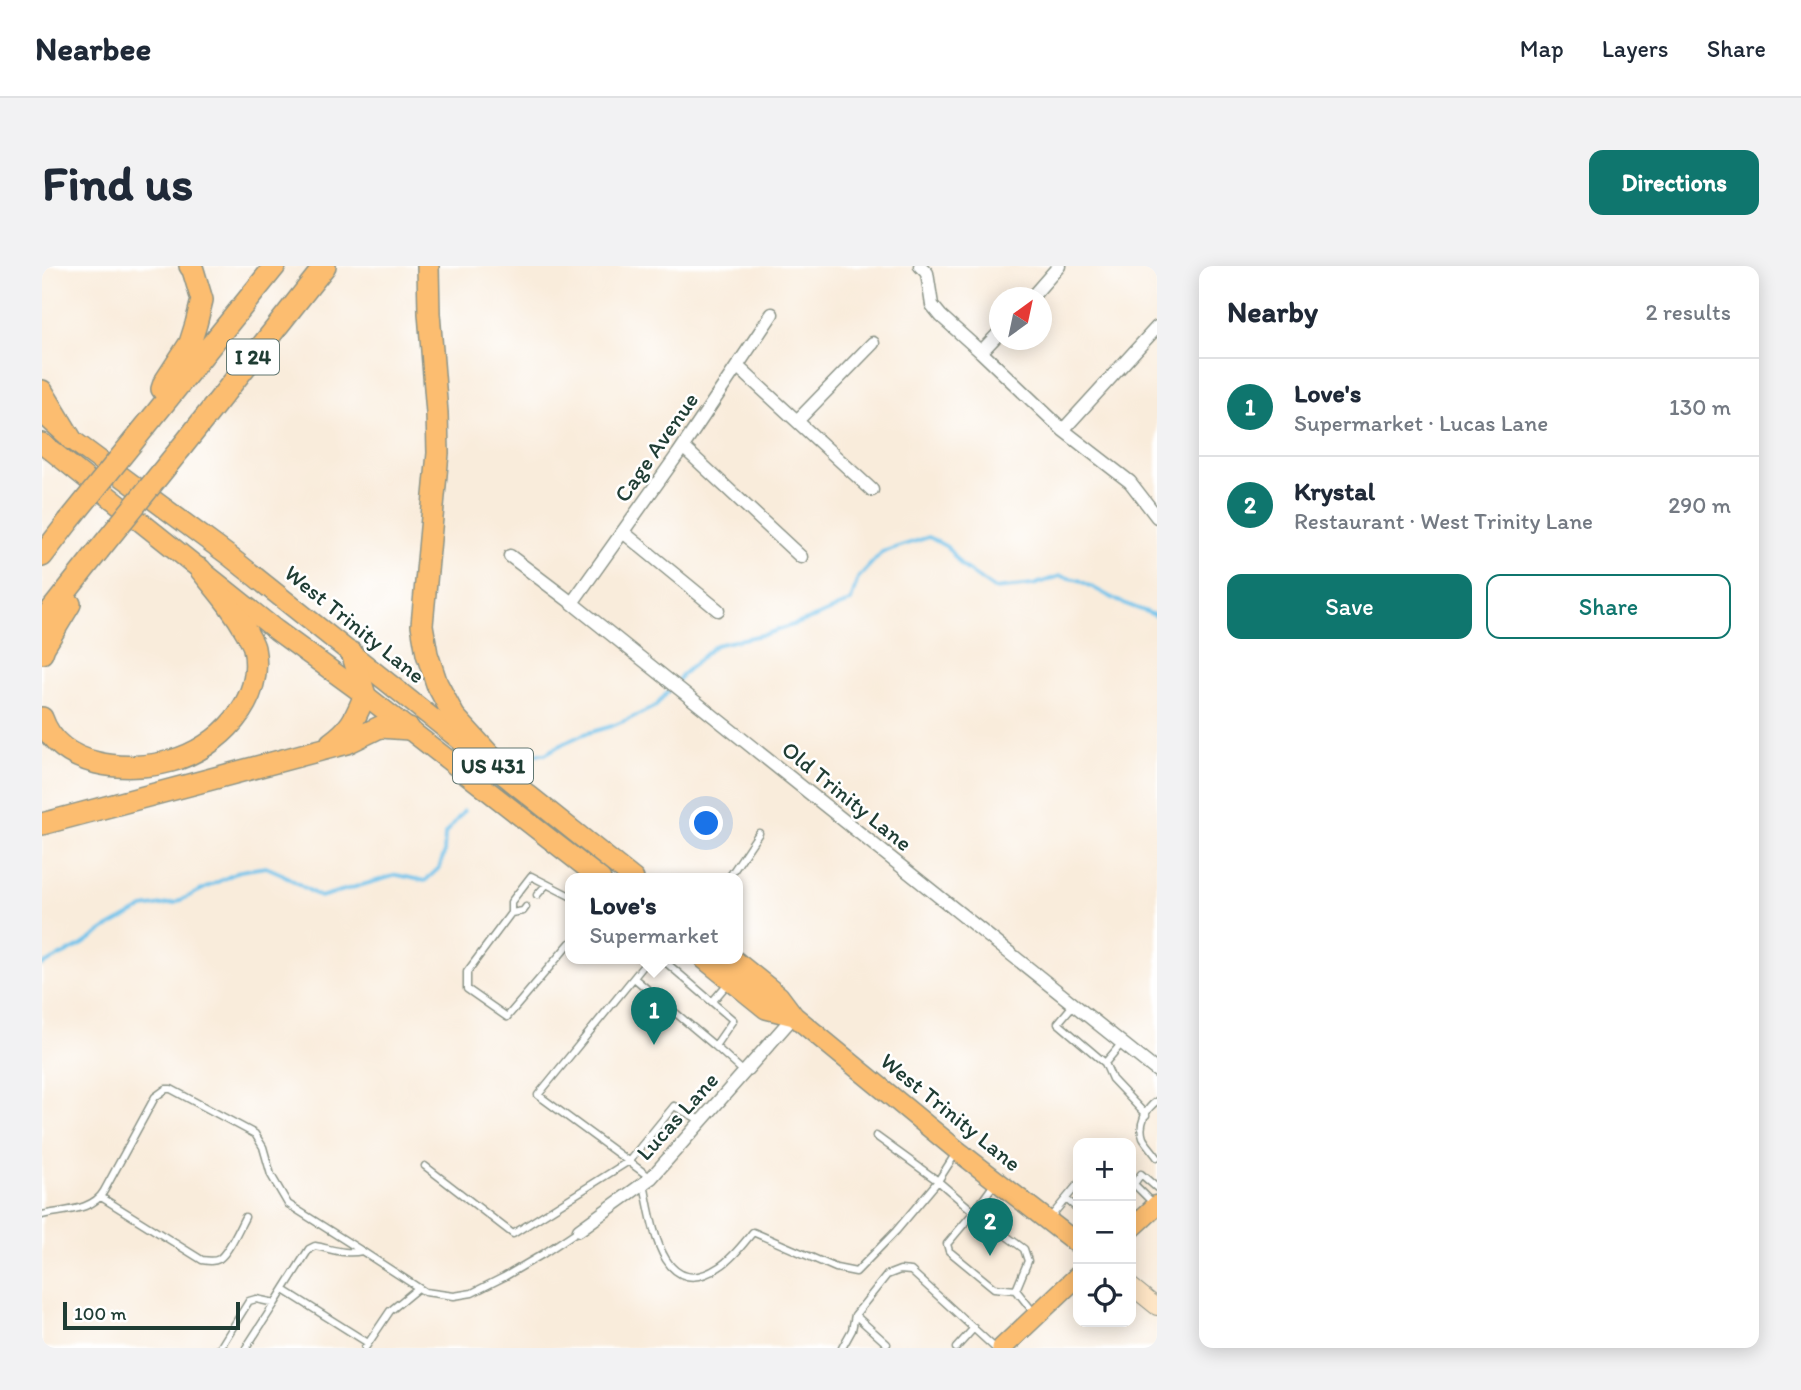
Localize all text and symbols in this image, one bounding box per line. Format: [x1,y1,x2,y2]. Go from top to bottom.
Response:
text: Nearbee [35,29,151,68]
text: Map [1520,34,1564,63]
text: Layers [1602,34,1669,63]
text: Share [1707,34,1766,63]
button: Directions [1589,150,1759,215]
text: Find us [42,153,193,212]
north arrow [989,287,1052,350]
text: Nearby [1227,293,1318,330]
text: 2 results [1645,298,1731,326]
road number: I 24 [227,340,279,374]
text: Love's [1294,377,1361,409]
street label: Cage Avenue [608,387,704,507]
text: 1 [1245,393,1255,421]
text: 130 m [1669,393,1731,421]
text: Supermarket · Lucas Lane [1294,409,1548,437]
text: Krystal [1294,475,1375,507]
text: 2 [1244,491,1256,519]
text: 290 m [1668,491,1731,519]
text: Restaurant · West Trinity Lane [1294,507,1593,535]
street label: West Trinity Lane [279,559,431,689]
button: Save [1227,574,1472,639]
button: Share [1486,574,1731,639]
street label: Old Trinity Lane [776,735,918,857]
road number: US 431 [453,748,533,784]
your location [689,806,723,840]
popup [565,873,743,964]
text: Love's [589,889,657,921]
text: Supermarket [589,921,719,949]
pin: 1 [631,987,677,1045]
street label: West Trinity Lane [875,1047,1027,1177]
street label: Lucas Lane [630,1066,724,1166]
map controls [1073,1138,1136,1327]
button: + [1073,1138,1136,1201]
pin: 2 [967,1198,1013,1256]
button: − [1073,1201,1136,1264]
button: locate [1073,1264,1136,1327]
scale bar [63,1299,240,1331]
text: 100 m [74,1302,126,1325]

